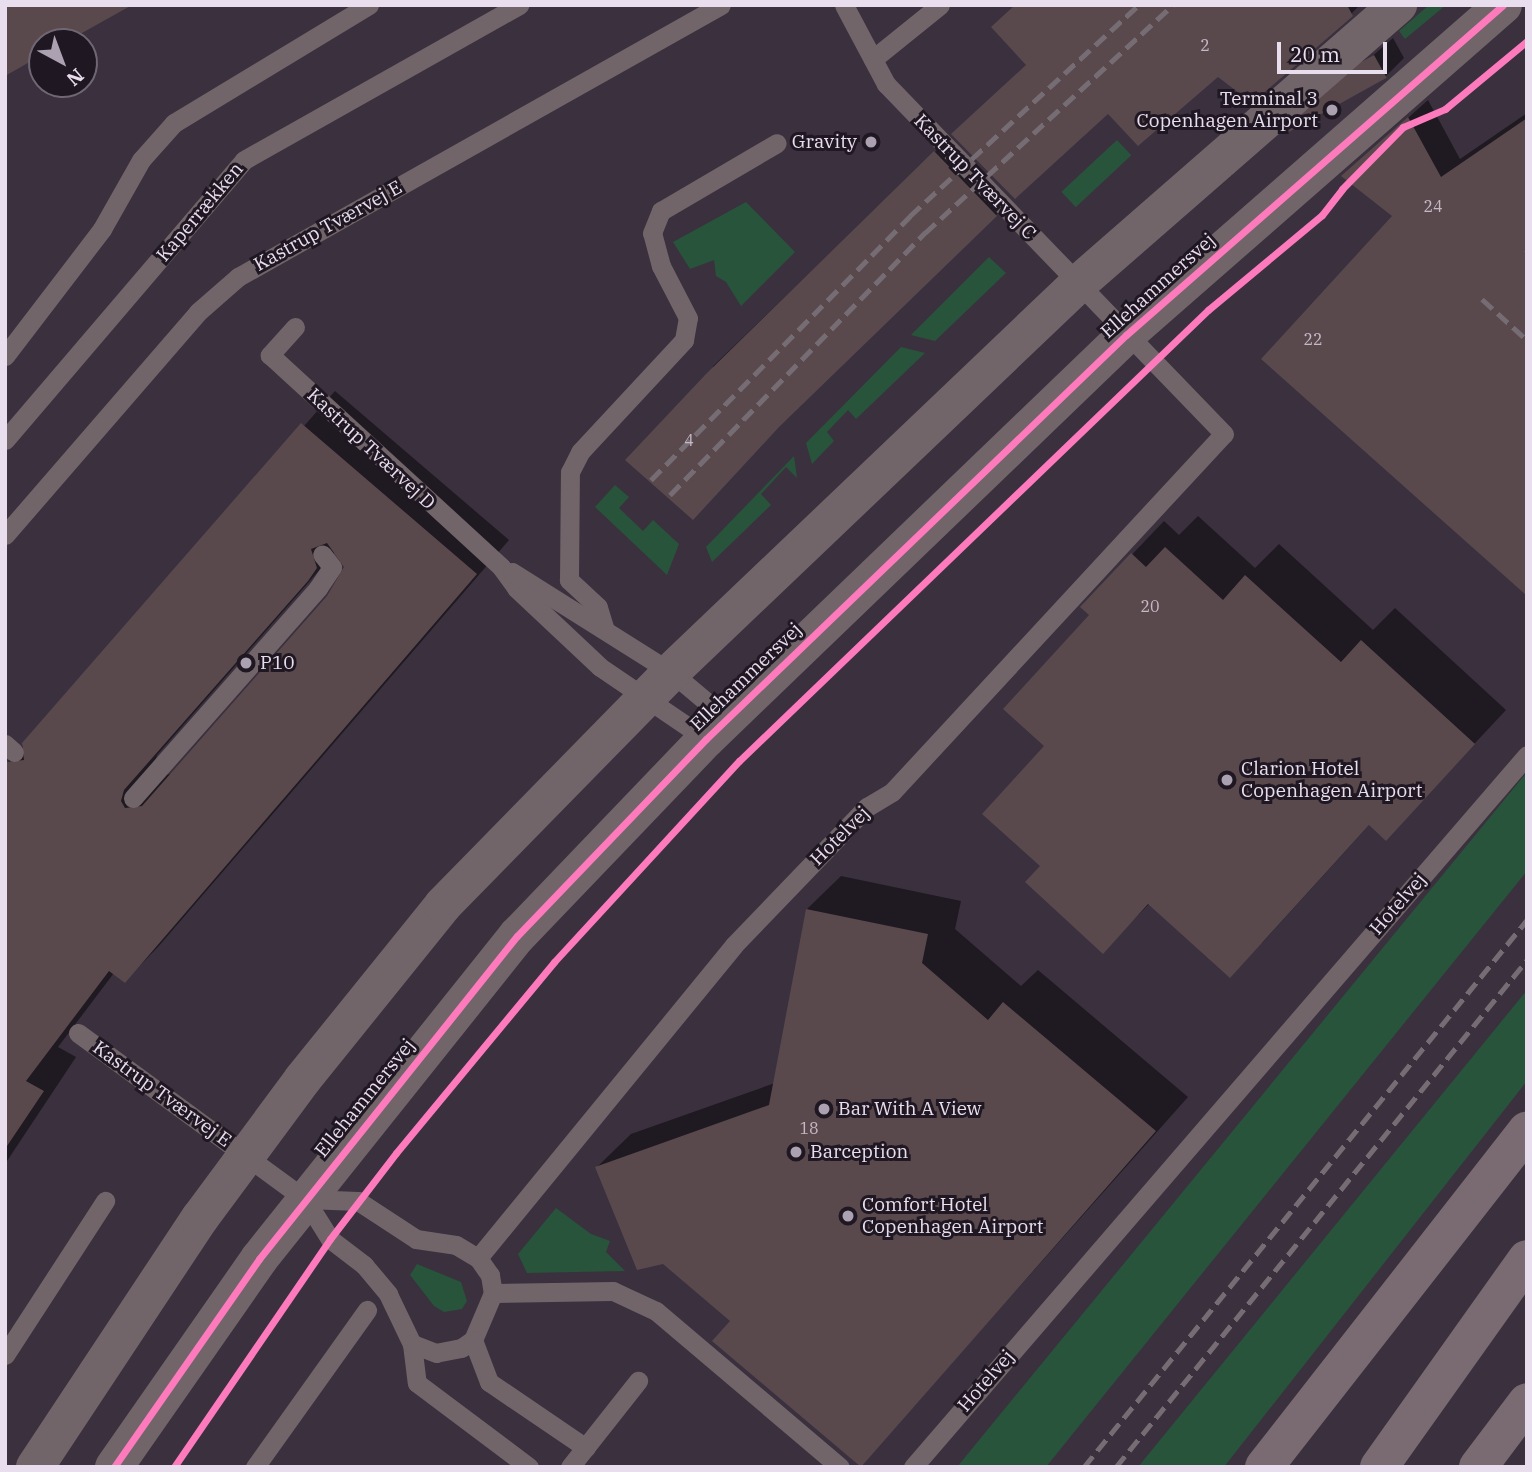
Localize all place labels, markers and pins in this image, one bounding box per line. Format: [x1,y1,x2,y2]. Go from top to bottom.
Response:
place label: Terminal 3 Copenhagen Airport [1137,88,1318,132]
marker: Terminal 3 Copenhagen Airport [1324,102,1340,118]
place label: Gravity [792,131,857,153]
marker: Gravity [863,134,879,150]
place label: P10 [260,652,295,674]
marker: P10 [238,655,254,671]
place label: Clarion Hotel Copenhagen Airport [1241,758,1422,802]
marker: Clarion Hotel Copenhagen Airport [1219,772,1235,788]
place label: Bar With A View [838,1098,982,1120]
marker: Bar With A View [816,1101,832,1117]
place label: Barception [810,1141,909,1163]
marker: Barception [788,1144,804,1160]
place label: Comfort Hotel Copenhagen Airport [862,1194,1043,1238]
marker: Comfort Hotel Copenhagen Airport [840,1208,856,1224]

